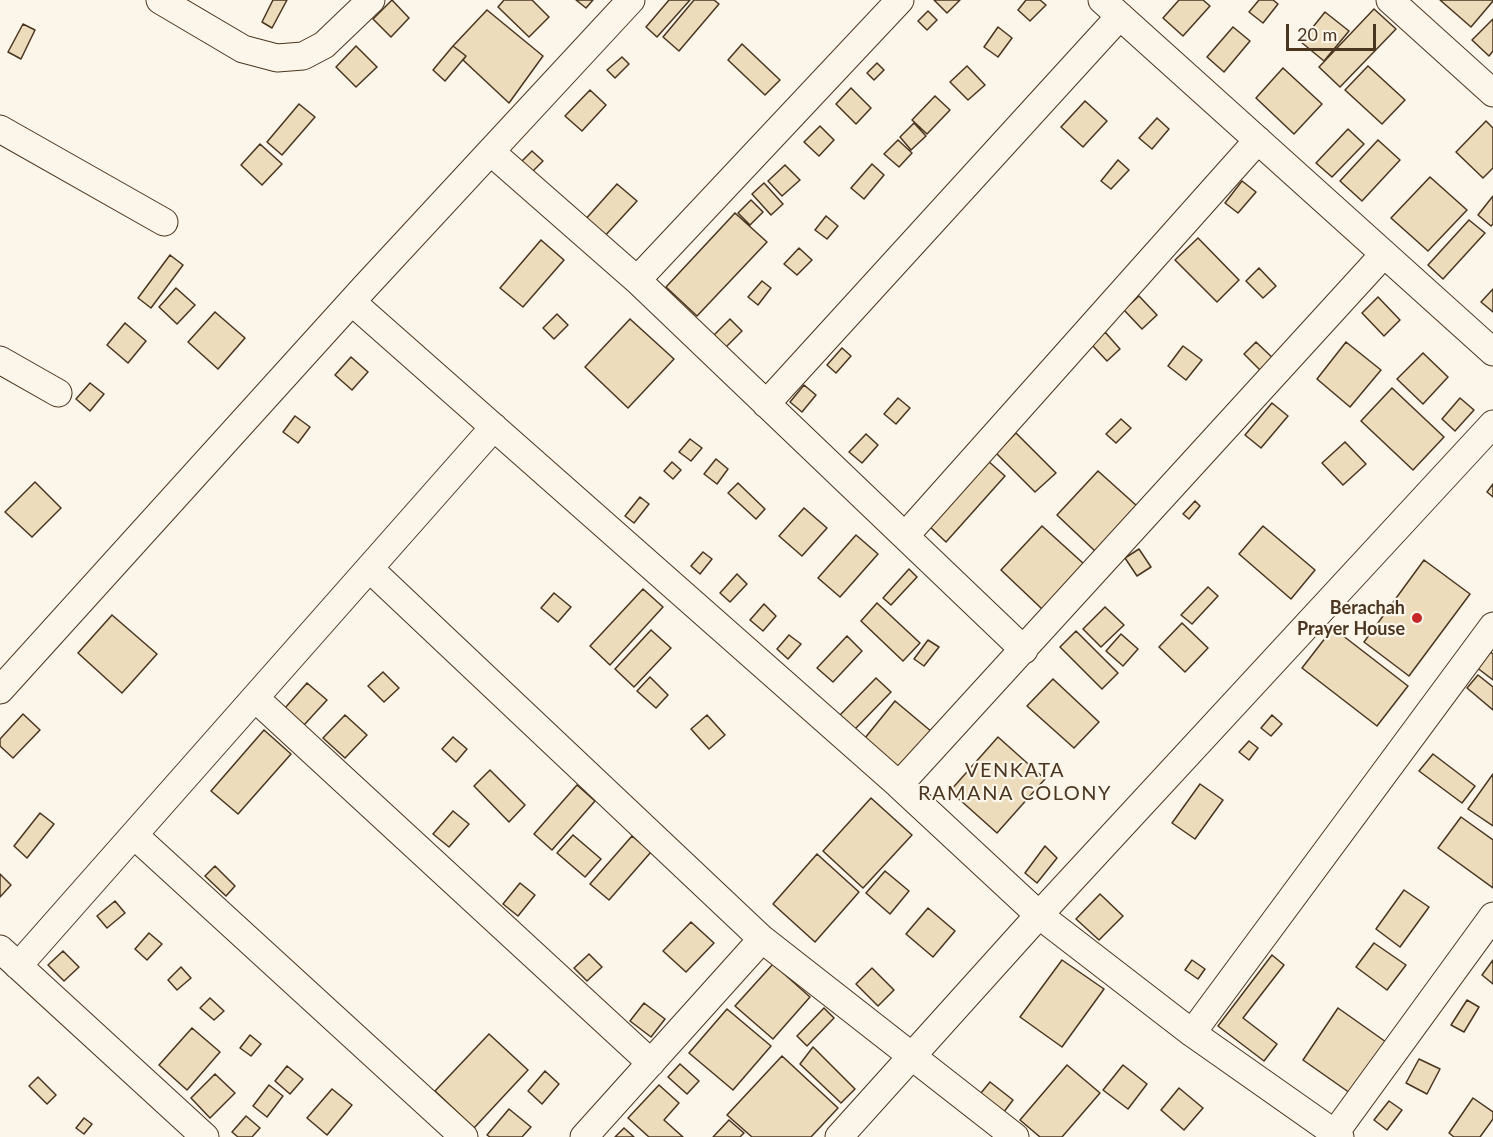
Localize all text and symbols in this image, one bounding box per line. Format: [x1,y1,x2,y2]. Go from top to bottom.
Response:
scale bar [1289,12,1379,50]
text: 20 m [1297,23,1337,45]
place label: Berachah Prayer House [1297,597,1405,640]
marker: Berachah Prayer House [1410,611,1424,625]
district label: VENKATA RAMANA COLONY [918,759,1112,806]

